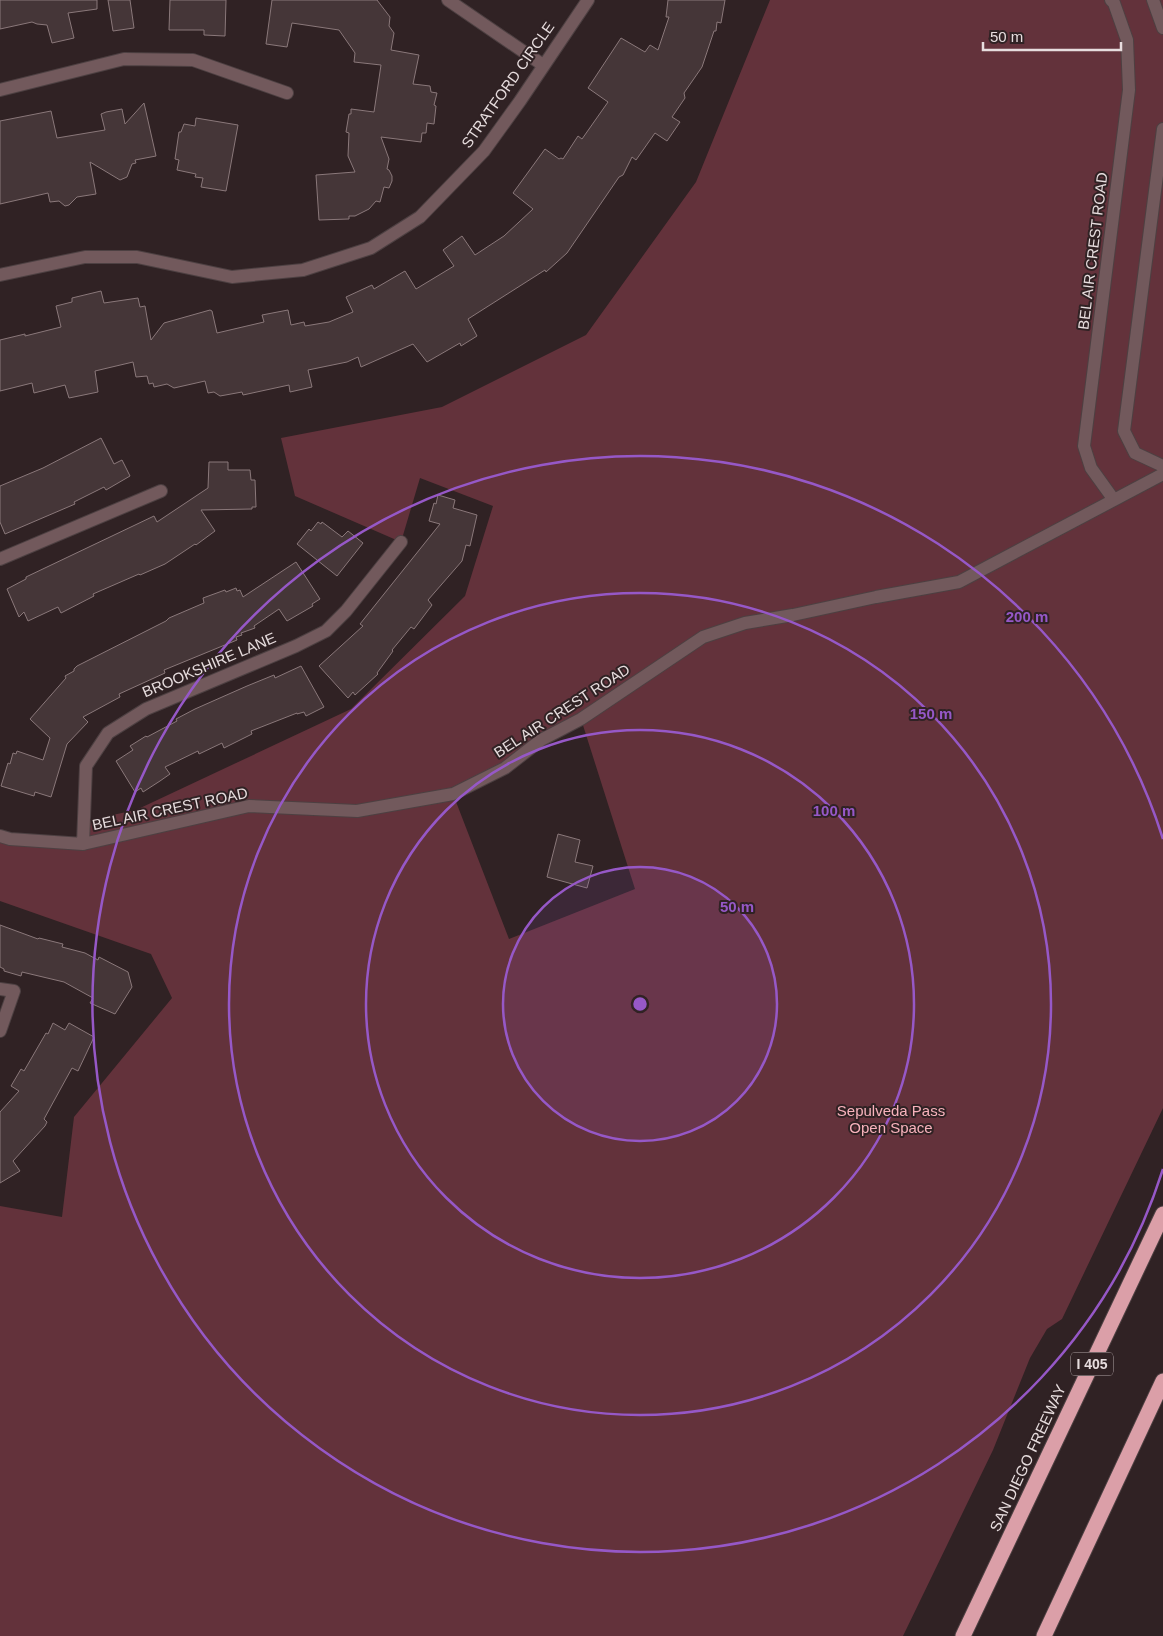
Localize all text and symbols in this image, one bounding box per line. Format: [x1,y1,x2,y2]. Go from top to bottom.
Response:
street label: STRATFORD CIRCLE [458,19,557,151]
scale bar [983,20,1120,52]
text: 50 m [990,28,1023,45]
street label: BEL AIR CREST ROAD [1074,171,1111,331]
text: 200 m [1006,608,1048,625]
street label: BROOKSHIRE LANE [139,629,278,700]
street label: BEL AIR CREST ROAD [491,660,633,761]
text: 150 m [910,705,952,722]
street label: BEL AIR CREST ROAD [91,784,249,833]
text: 100 m [813,802,855,819]
text: 50 m [720,898,754,915]
centre of rings [631,995,649,1013]
park label: Sepulveda Pass Open Space [837,1102,945,1136]
road number: I 405 [1071,1352,1113,1376]
street label: SAN DIEGO FREEWAY [986,1382,1069,1534]

